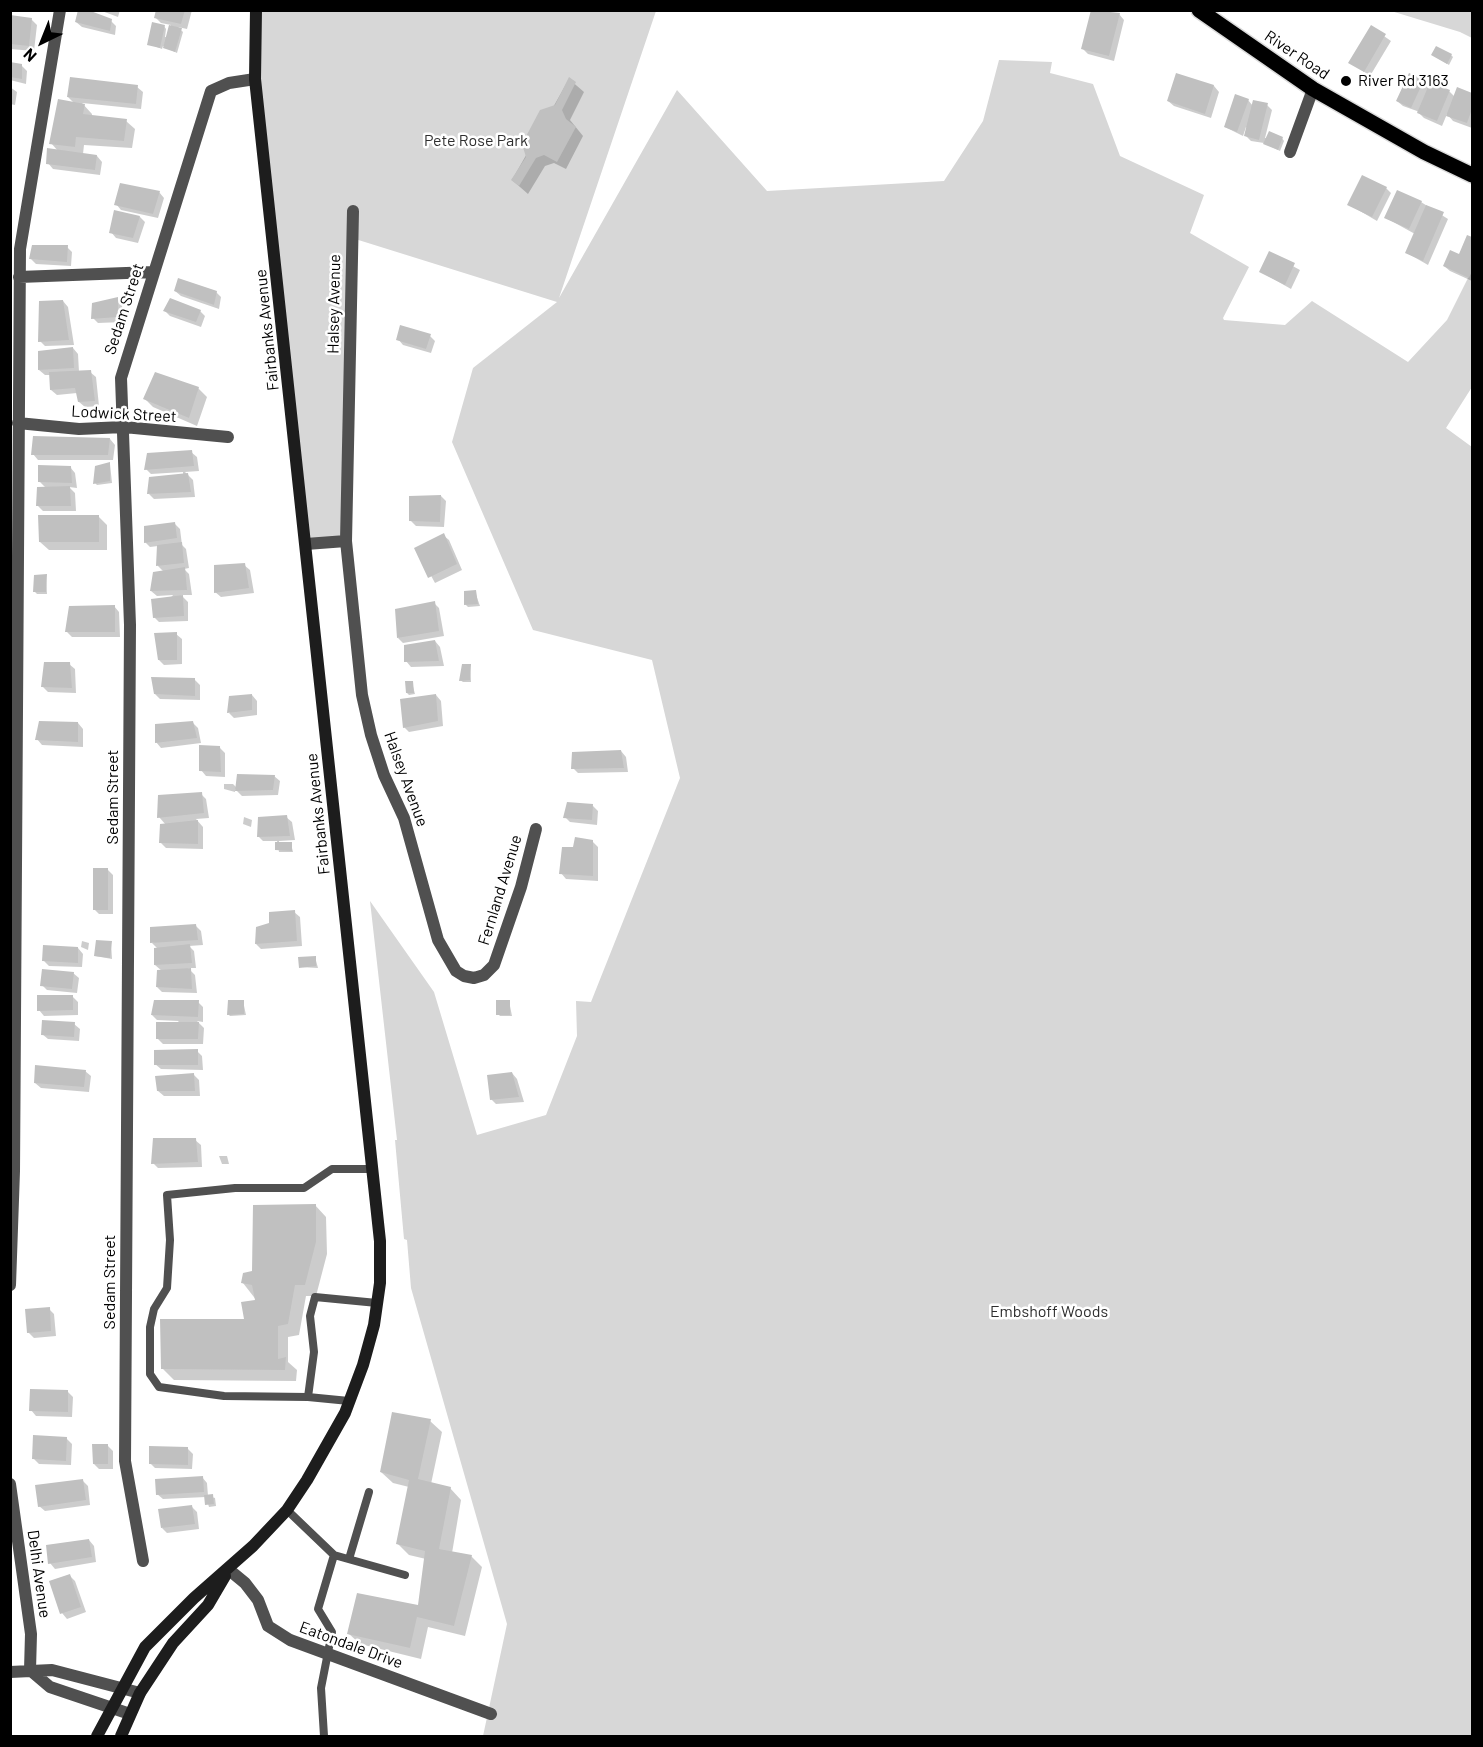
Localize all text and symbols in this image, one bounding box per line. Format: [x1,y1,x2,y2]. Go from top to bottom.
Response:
north arrow [12,12,72,72]
street label: River Road [1261,26,1333,84]
text: N [19,45,40,66]
place label: River Rd 3163 [1358,71,1449,91]
marker: River Rd 3163 [1339,74,1353,88]
park label: Pete Rose Park [424,131,528,151]
street label: Halsey Avenue [324,254,344,354]
street label: Sedam Street [100,261,148,357]
street label: Fairbanks Avenue [251,268,283,392]
street label: Lodwick Street [71,402,177,426]
street label: Halsey Avenue [380,729,432,829]
street label: Sedam Street [103,750,123,844]
street label: Fairbanks Avenue [302,752,334,876]
street label: Fernland Avenue [474,832,526,948]
street label: Sedam Street [100,1235,120,1329]
park label: Embshoff Woods [990,1302,1108,1322]
street label: Delhi Avenue [23,1529,55,1619]
street label: Eatondale Drive [297,1617,405,1673]

